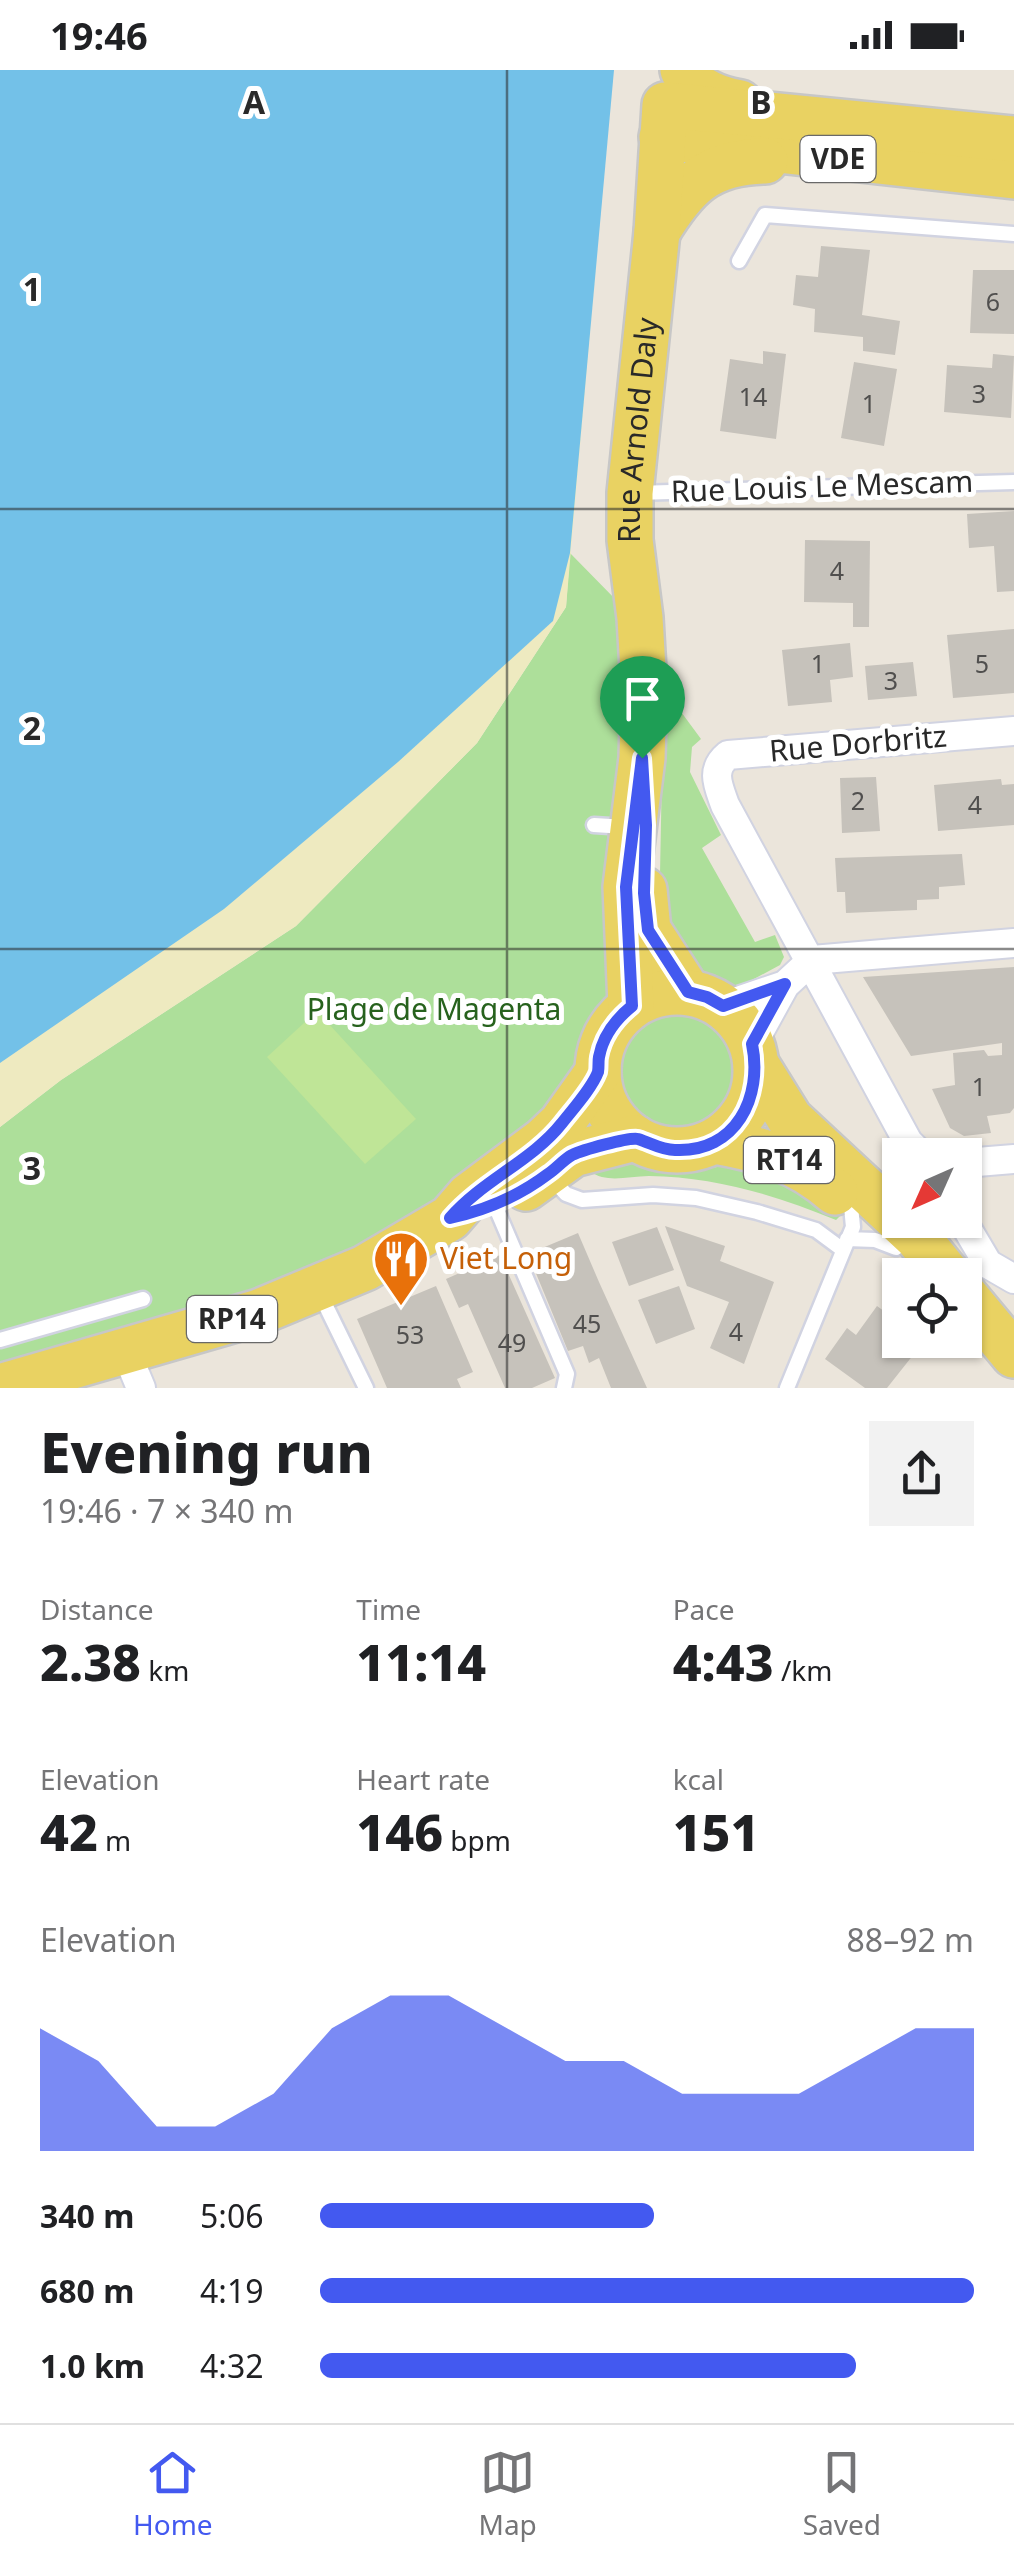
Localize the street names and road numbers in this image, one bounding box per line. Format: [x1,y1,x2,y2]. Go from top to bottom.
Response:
road number: VDE [800,136,876,182]
street label: Rue Arnold Daly [608,315,667,543]
street label: Rue Louis Le Mescam [670,460,974,511]
street label: Rue Dorbritz [767,714,948,771]
road number: RT14 [744,1137,834,1183]
road number: RP14 [187,1296,277,1342]

